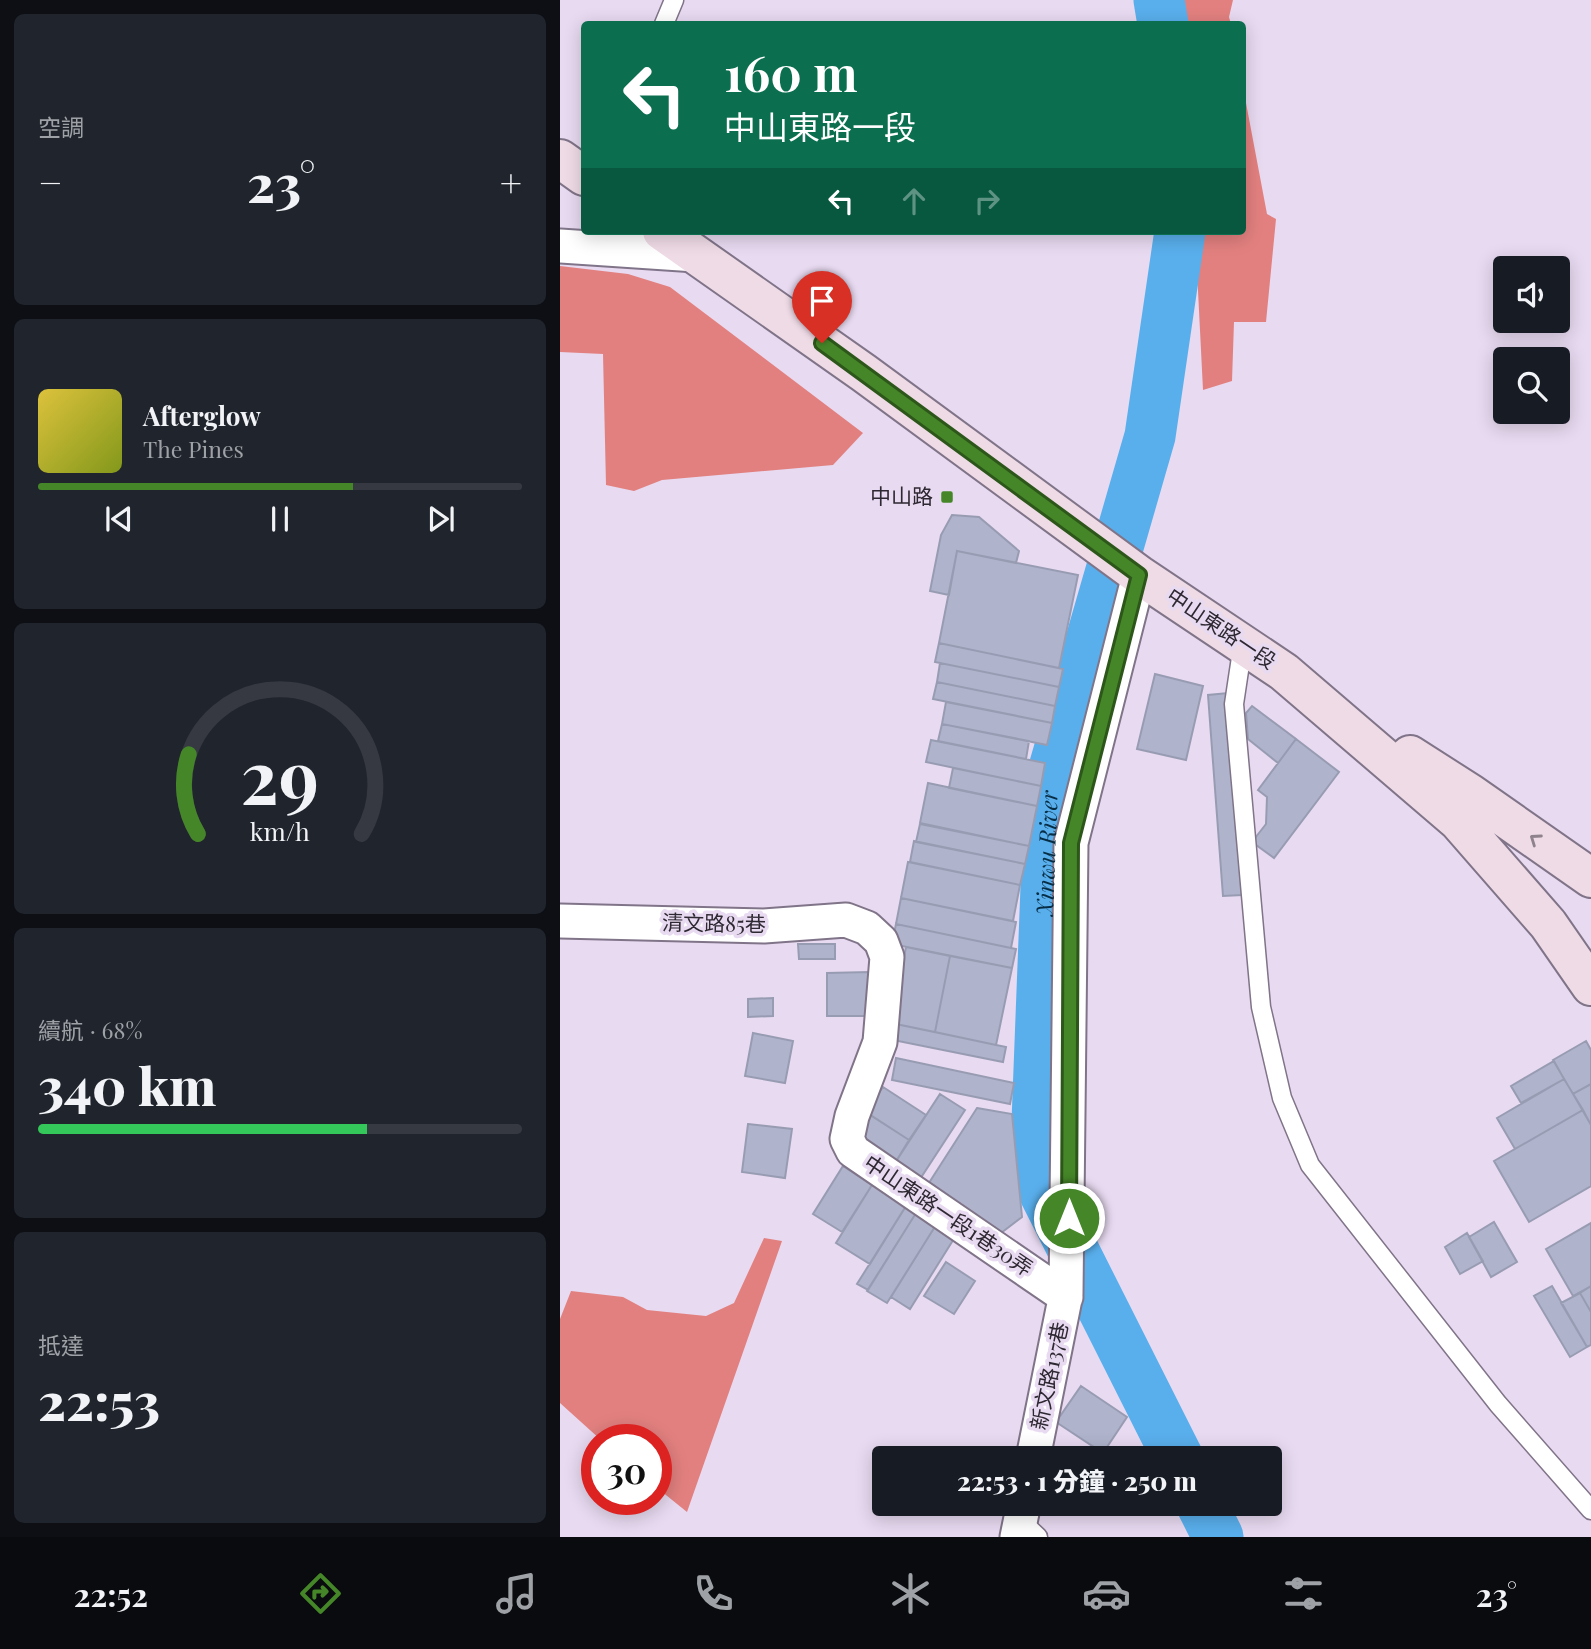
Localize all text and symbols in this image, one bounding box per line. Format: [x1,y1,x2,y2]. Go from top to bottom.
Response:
text: 160 m [724,39,858,104]
icon: left [609,49,700,140]
text: 中山東路一段 [724,104,916,147]
text: 空調 [38,111,84,142]
text: 23° [247,147,315,216]
text: − [38,156,63,207]
text: + [500,156,522,207]
icon: left [822,182,860,220]
icon: ahead [895,182,933,220]
icon: right [968,182,1006,220]
map controls [1493,256,1570,424]
button: sound [1493,256,1570,333]
pin [792,271,852,343]
icon: arrive [803,282,841,320]
button: search [1493,347,1570,424]
text: Afterglow [143,398,261,433]
text: The Pines [143,433,244,464]
place label: 中山路 [870,481,933,509]
marker: 中山路 [939,489,955,505]
icon: previous [100,500,138,538]
icon: pause [261,500,299,538]
icon: next [422,500,460,538]
street label: 中山東路一段 [1162,581,1282,674]
text: 29 [241,726,319,823]
water label: Xinwu River [1028,789,1064,917]
text: km/h [250,814,310,847]
one-way arrow [1530,835,1543,847]
street label: 清文路85巷 [662,907,766,937]
text: 續航 · 68% [38,1014,142,1045]
text: 340 km [38,1050,216,1119]
street label: 中山東路一段1巷30弄 [859,1147,1039,1281]
position arrow [1032,1181,1106,1255]
street label: 新文路137巷 [1023,1319,1073,1432]
text: 抵達 [38,1329,84,1360]
text: 22:53 [38,1365,160,1434]
speed limit sign: 30 [581,1424,672,1515]
text: 22:53 · 1 分鐘 · 250 m [957,1463,1197,1498]
icon: directions [296,1569,345,1618]
icon: music [492,1569,541,1618]
icon: phone [689,1569,738,1618]
icon: climate [886,1569,935,1618]
icon: car [1082,1569,1131,1618]
icon: filters [1279,1569,1328,1618]
text: 22:52 [74,1572,148,1615]
text: 23° [1476,1572,1517,1615]

